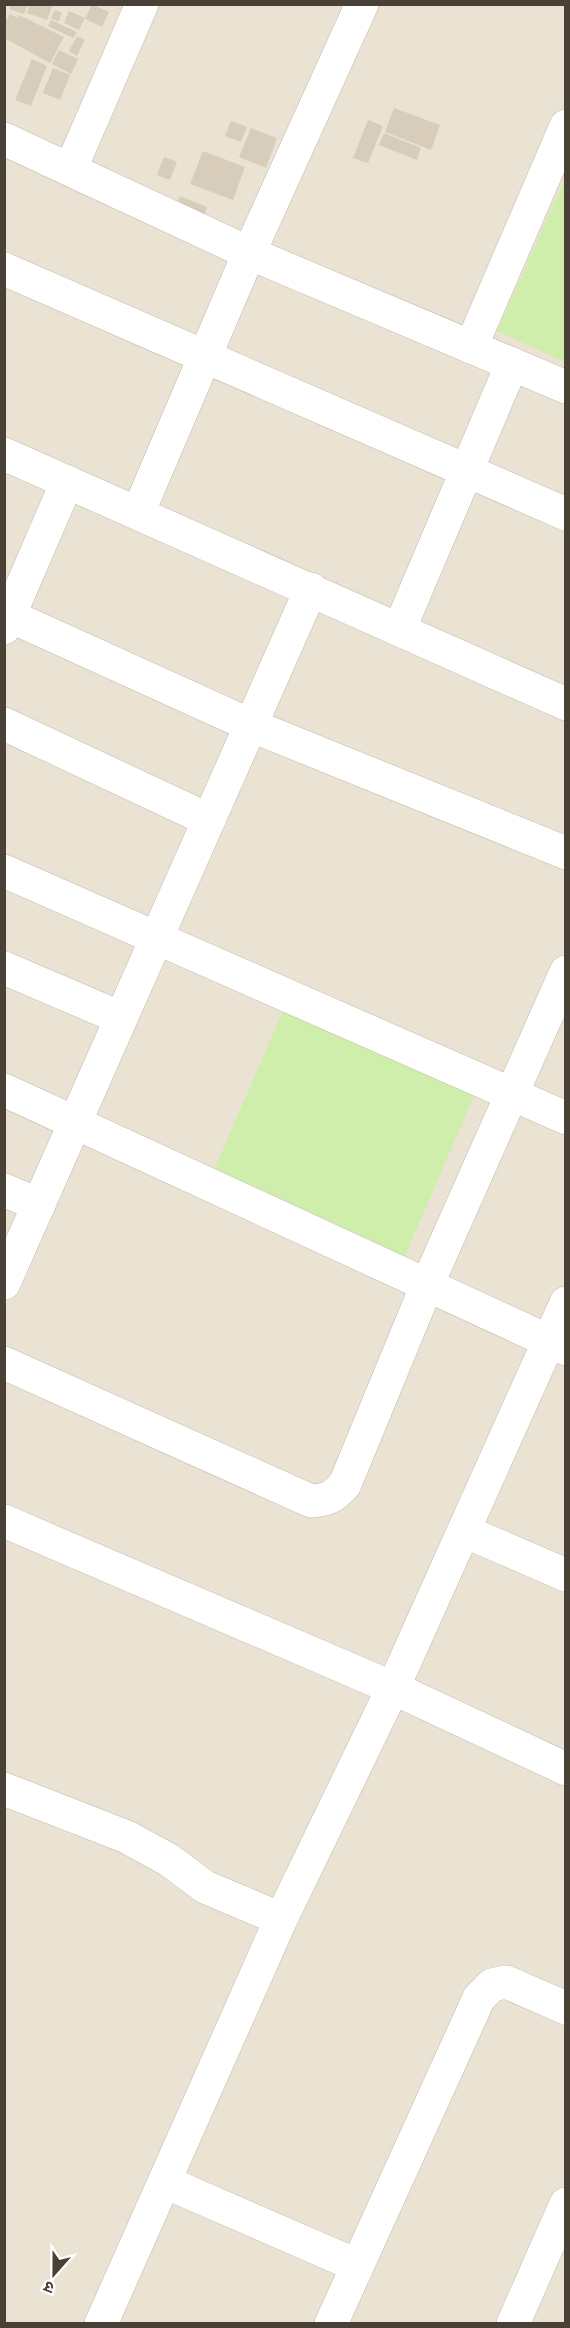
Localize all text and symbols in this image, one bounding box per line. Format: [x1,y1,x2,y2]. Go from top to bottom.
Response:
north arrow [24,2244,84,2304]
text: उ [40,2277,57,2298]

